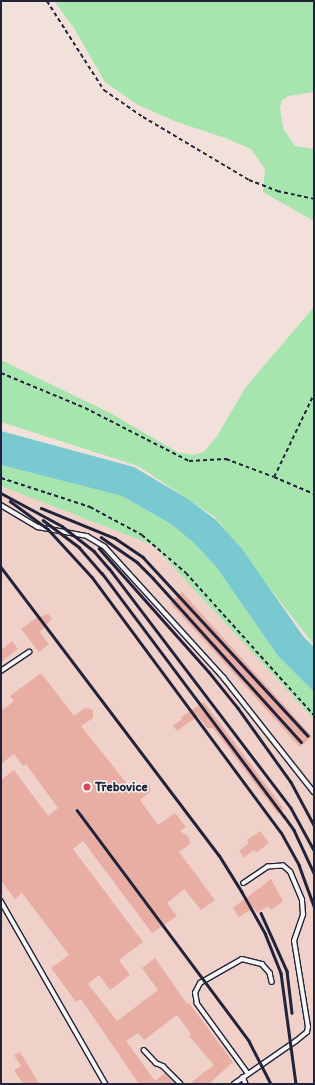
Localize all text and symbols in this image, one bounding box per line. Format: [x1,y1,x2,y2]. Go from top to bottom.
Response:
place label: Třebovice [95,779,148,795]
marker: Třebovice [82,782,92,792]

